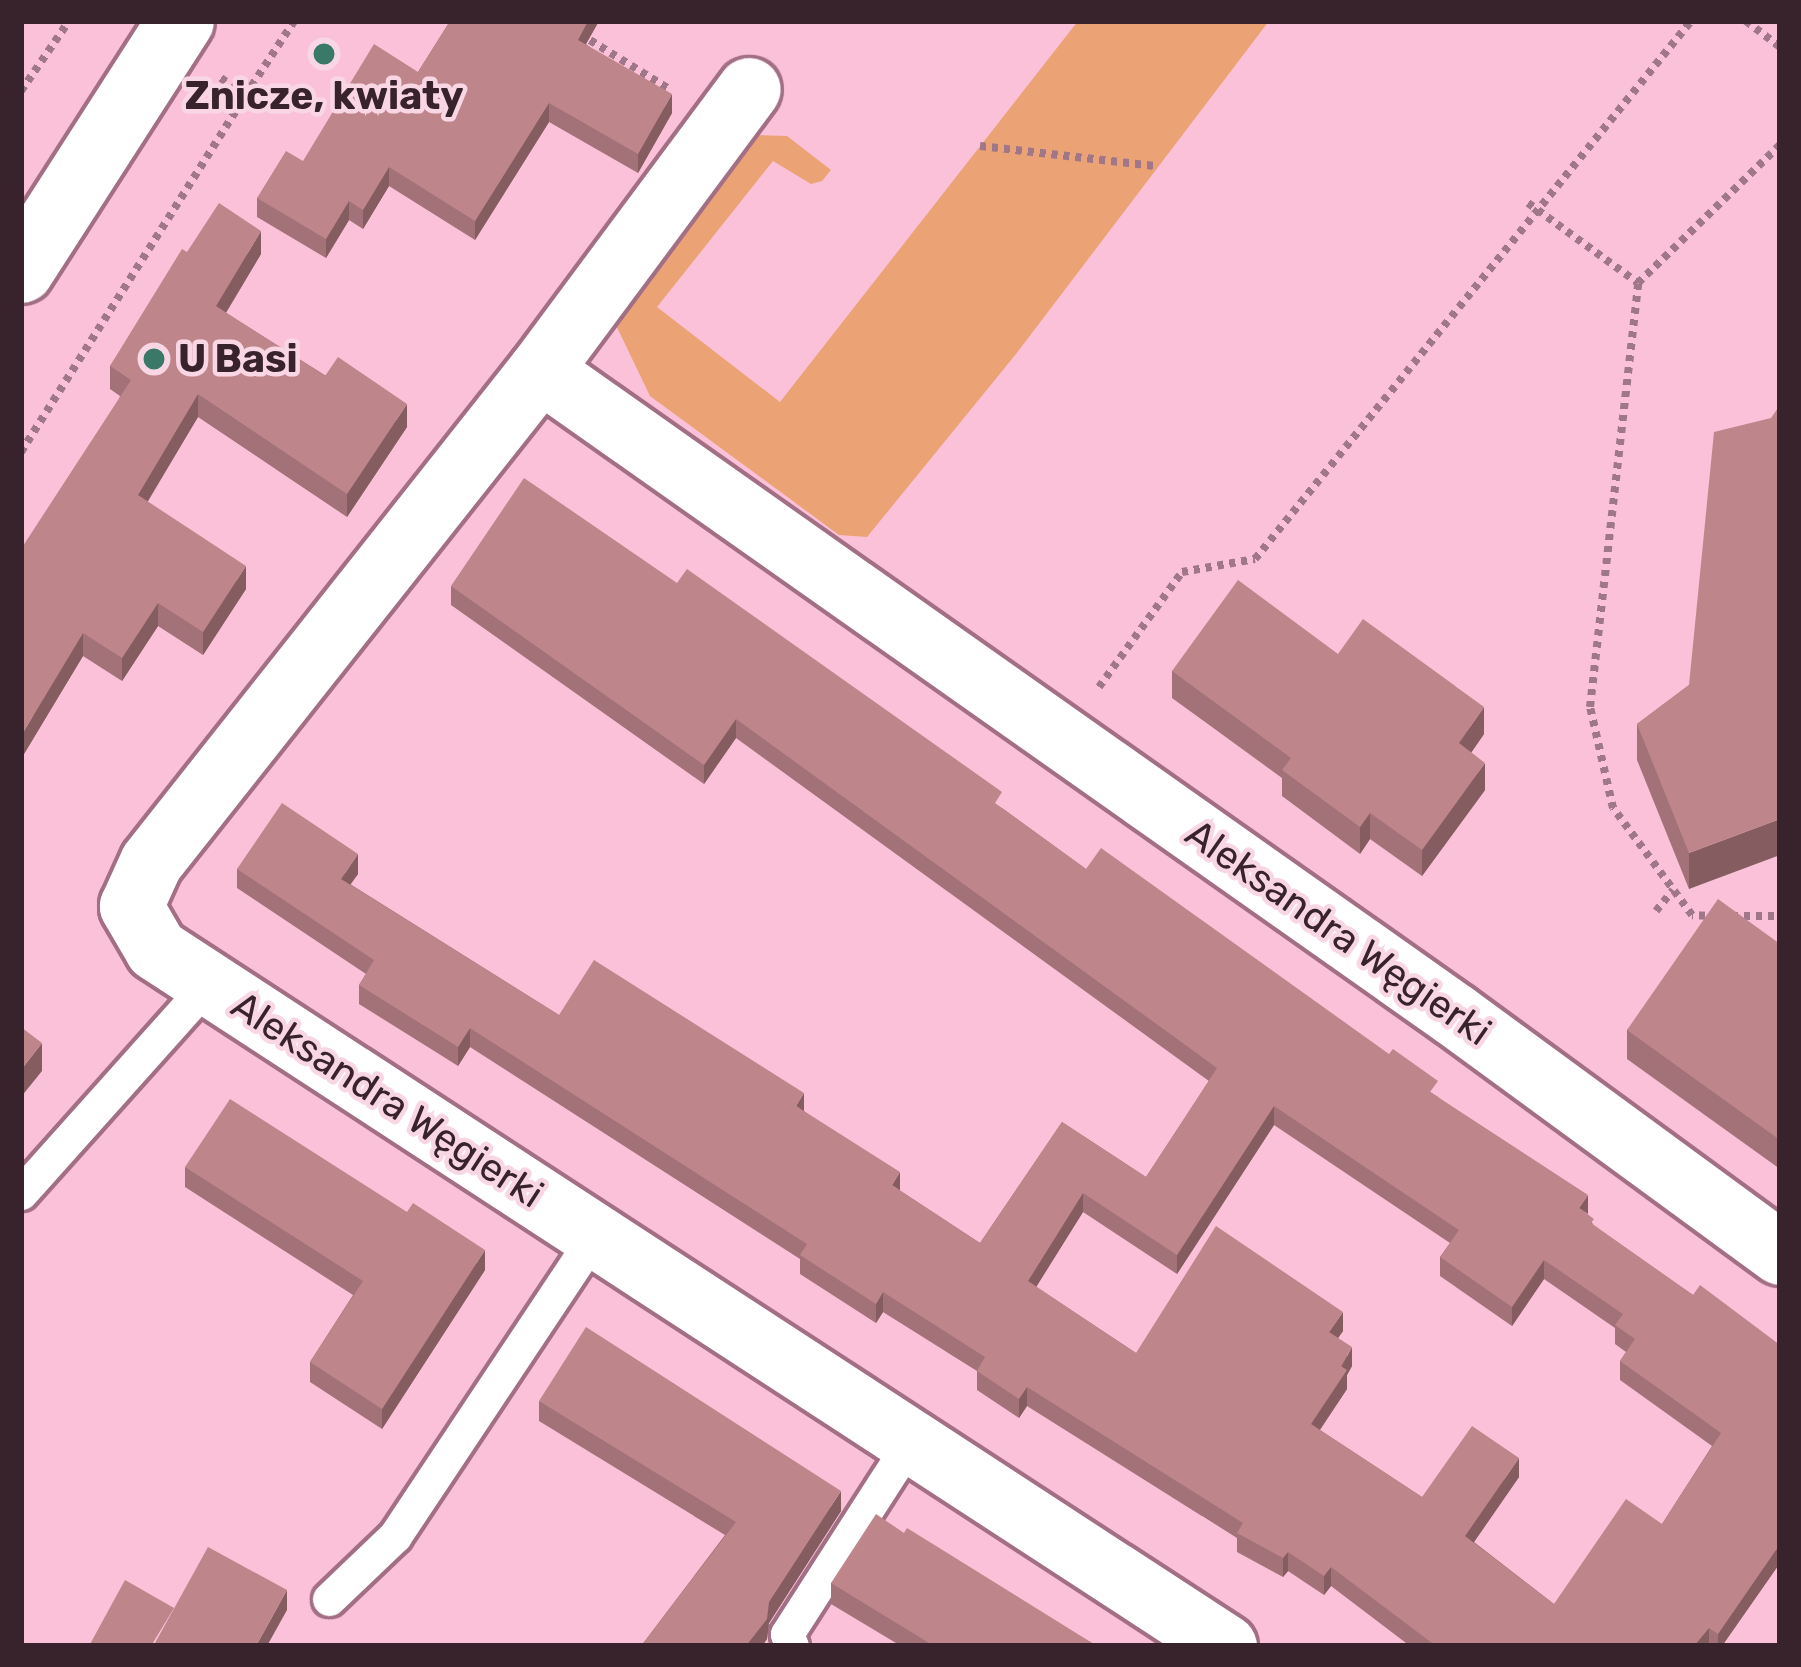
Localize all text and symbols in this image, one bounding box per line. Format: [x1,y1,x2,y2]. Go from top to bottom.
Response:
marker: Znicze, kwiaty [311,41,337,67]
place label: Znicze, kwiaty [184,73,464,119]
place label: U Basi [178,336,298,382]
marker: U Basi [141,346,167,372]
street label: Aleksandra Węgierki [1176,810,1500,1056]
street label: Aleksandra Węgierki [222,982,552,1218]

